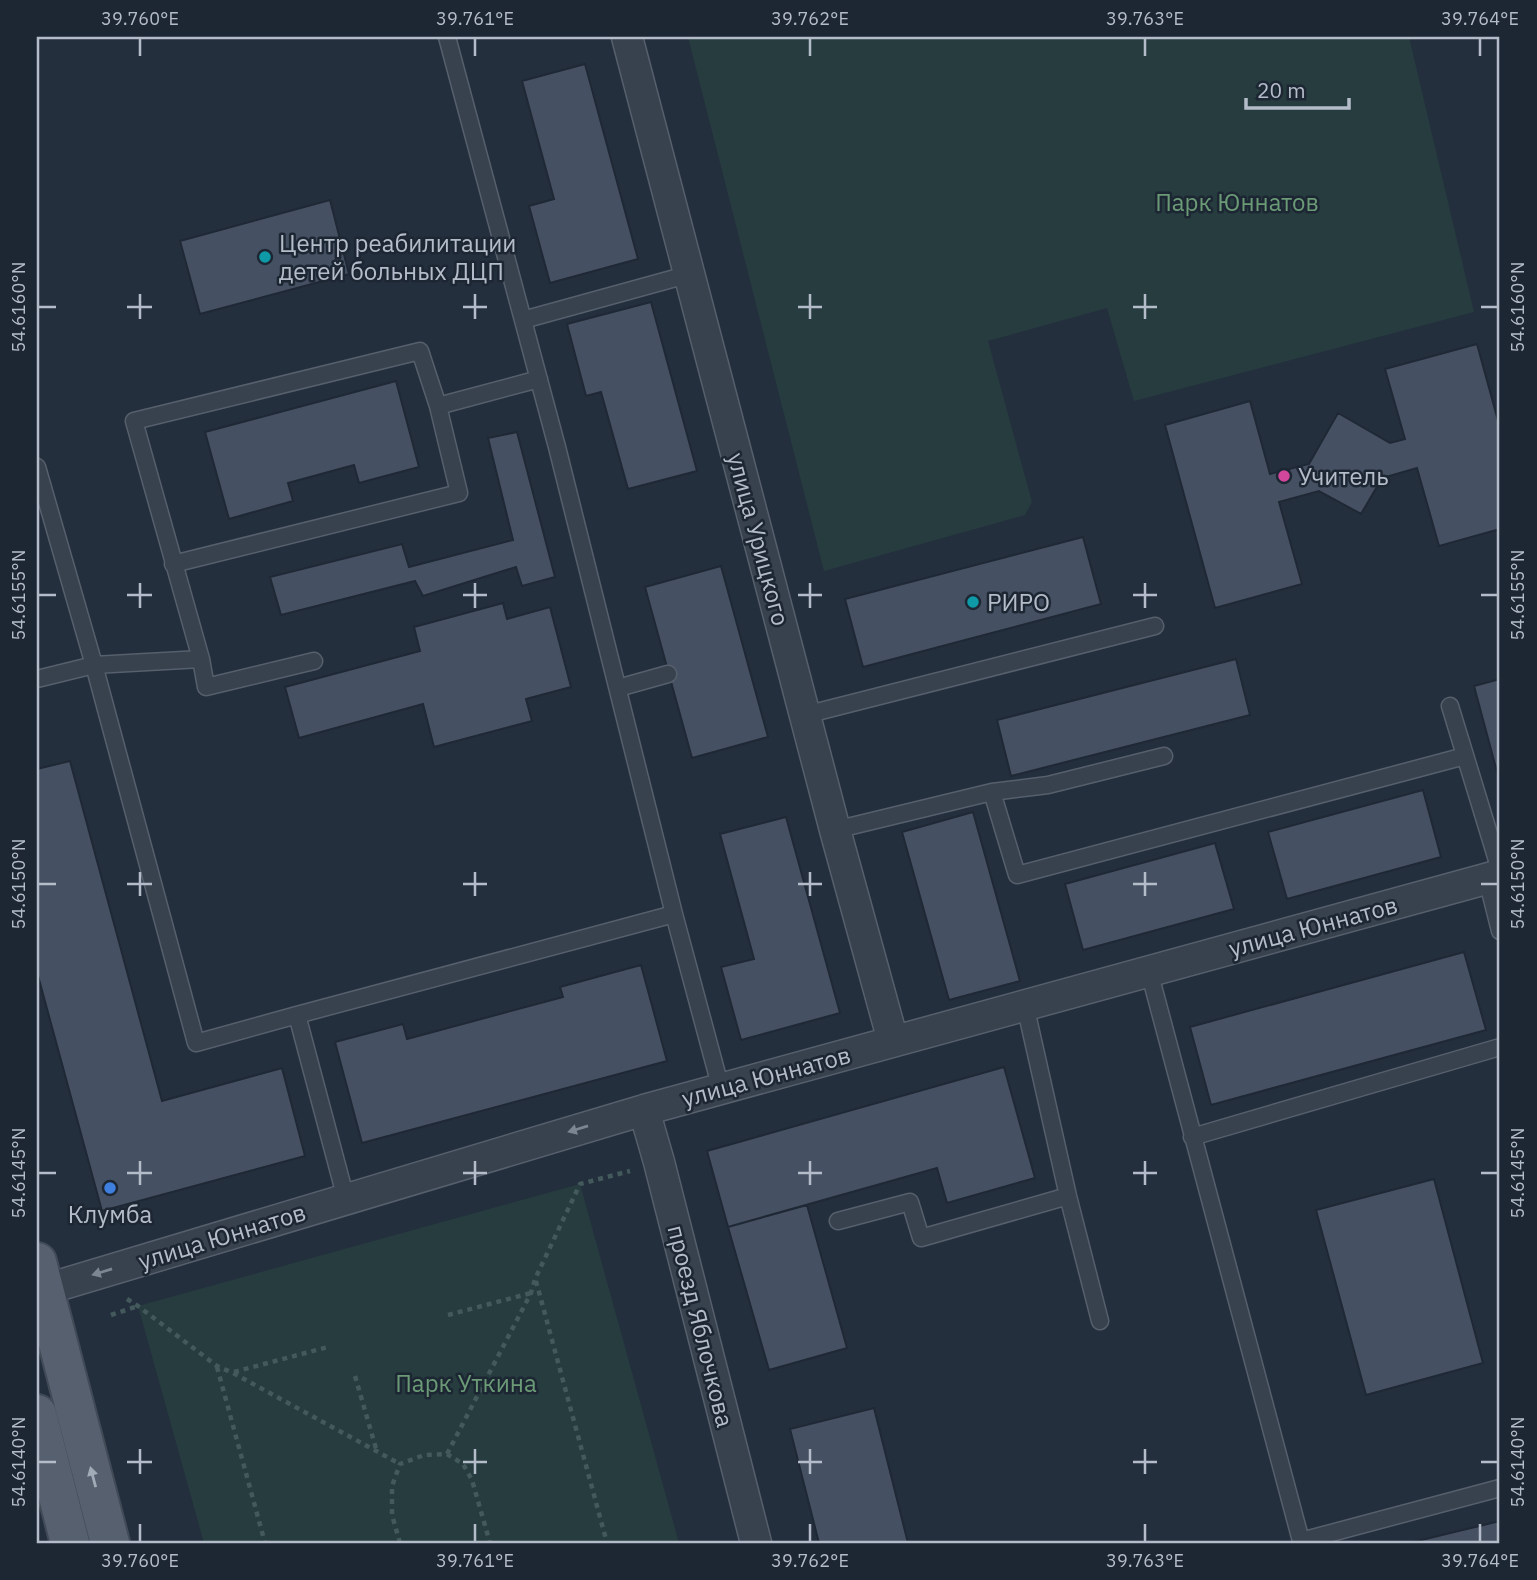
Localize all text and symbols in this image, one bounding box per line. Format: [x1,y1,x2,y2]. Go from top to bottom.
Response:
text: 39.760°E [101,7,179,30]
text: 39.761°E [436,7,514,30]
text: 39.762°E [771,7,849,30]
text: 39.763°E [1106,7,1184,30]
text: 39.764°E [1441,7,1519,30]
scale bar [1246,66,1350,110]
text: 20 m [1257,76,1306,104]
park label: Парк Юннатов [1155,186,1319,218]
place label: Центр реабилитации детей больных ДЦП [279,227,516,287]
marker: Центр реабилитации детей больных ДЦП [257,249,273,265]
text: 54.6160°N [7,262,30,352]
text: 54.6160°N [1506,262,1529,352]
street label: улица Урицкого [721,449,797,629]
place label: Учитель [1298,460,1389,492]
marker: Учитель [1276,468,1292,484]
text: 54.6155°N [7,550,30,640]
text: 54.6155°N [1506,550,1529,640]
place label: РИРО [987,586,1050,618]
marker: РИРО [965,594,981,610]
text: 54.6150°N [7,839,30,929]
text: 54.6150°N [1506,839,1529,929]
street label: улица Юннатов [1225,888,1401,964]
street label: улица Юннатов [678,1038,854,1114]
one-way arrow [568,1125,589,1135]
text: 54.6145°N [7,1128,30,1218]
text: 54.6145°N [1506,1128,1529,1218]
marker: Клумба [102,1180,118,1196]
street label: улица Юннатов [134,1195,310,1277]
place label: Клумба [68,1198,152,1230]
street label: проезд Яблочкова [660,1222,742,1431]
one-way arrow [91,1267,112,1277]
park label: Парк Уткина [395,1367,537,1399]
text: 54.6140°N [7,1417,30,1507]
text: 54.6140°N [1506,1417,1529,1507]
one-way arrow [87,1466,98,1488]
text: 39.760°E [101,1549,179,1572]
text: 39.761°E [436,1549,514,1572]
text: 39.762°E [771,1549,849,1572]
text: 39.763°E [1106,1549,1184,1572]
text: 39.764°E [1441,1549,1519,1572]

